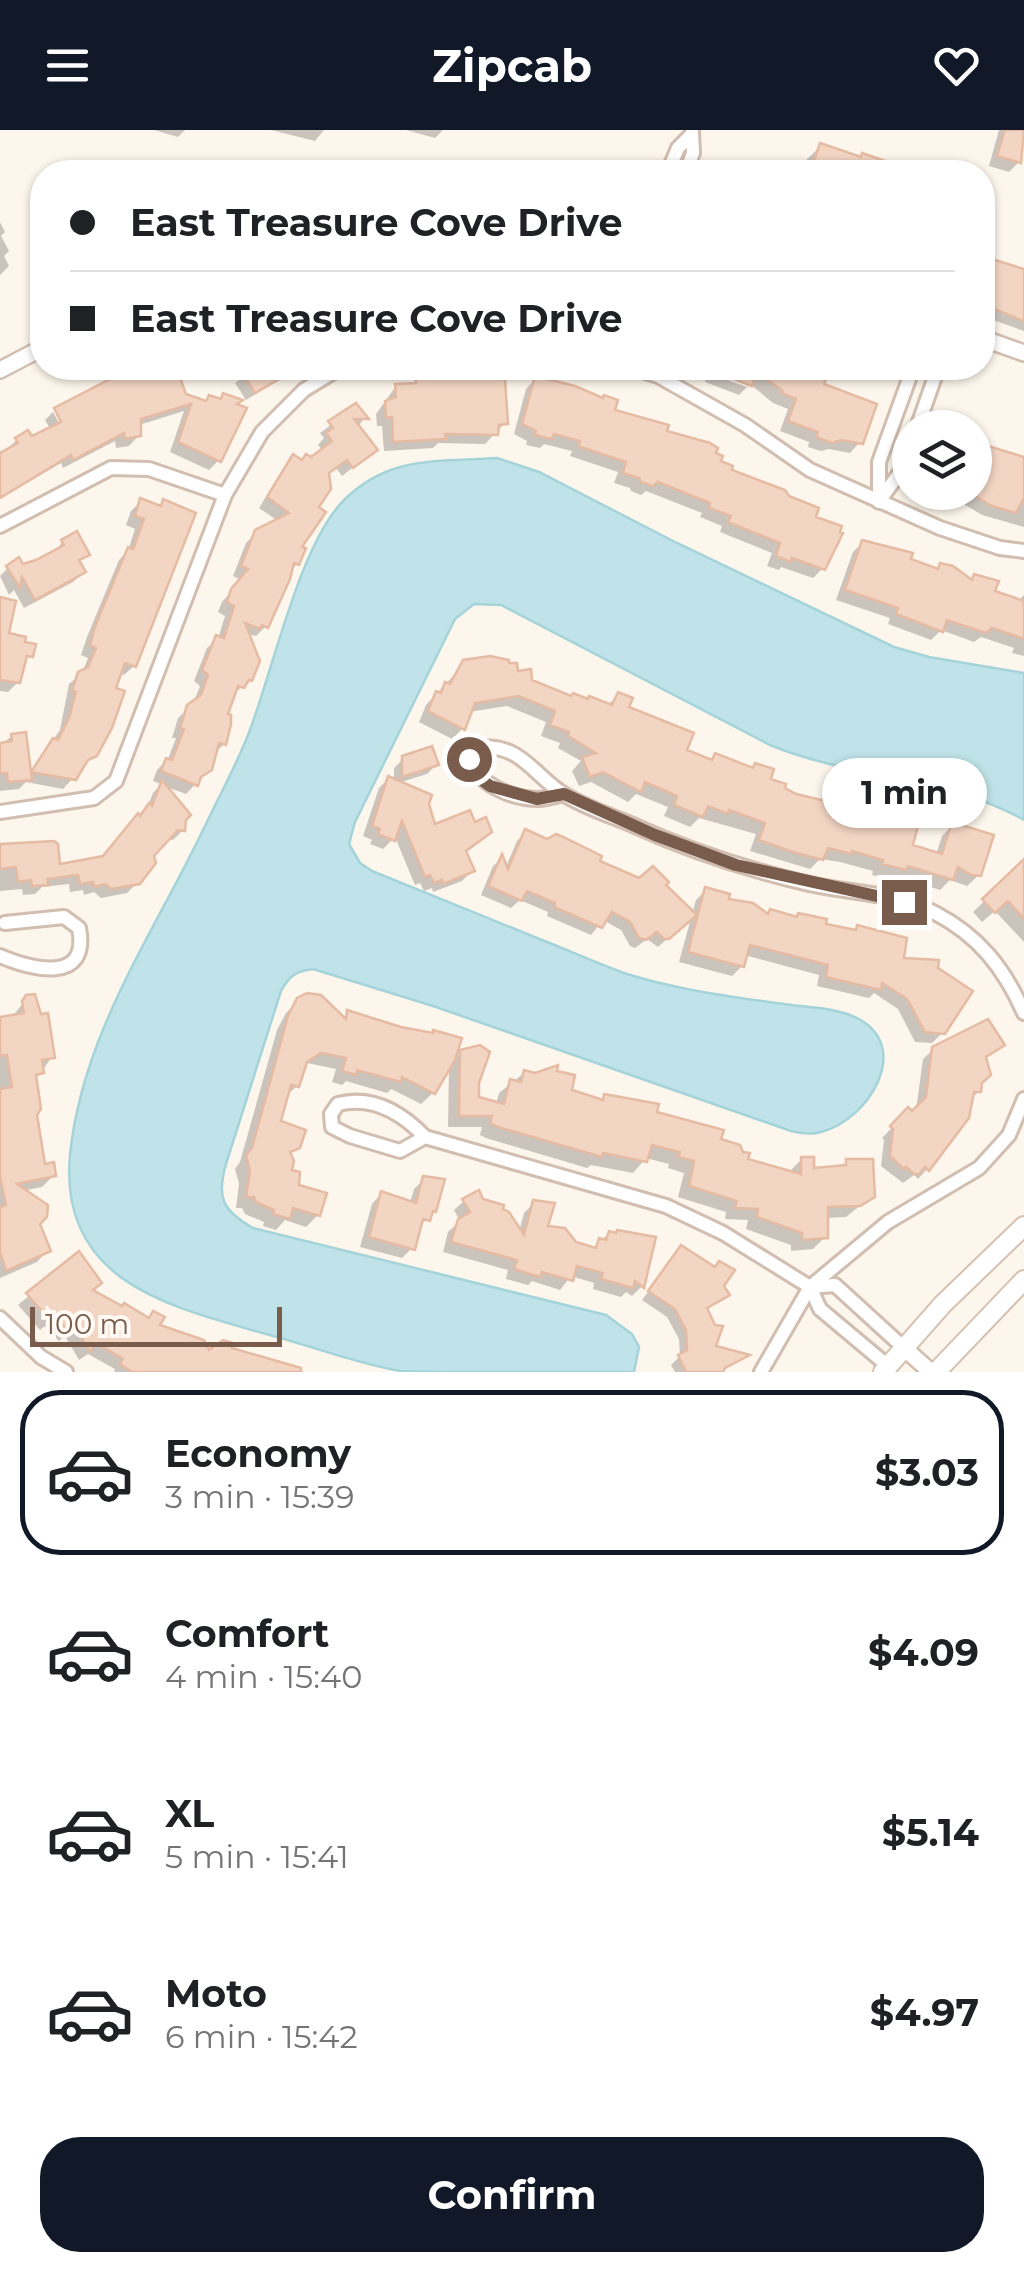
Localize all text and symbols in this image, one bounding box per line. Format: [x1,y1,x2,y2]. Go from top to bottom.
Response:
icon: menu [40,38,95,93]
text: Zipcab [432,38,592,93]
icon: heart [929,38,984,93]
text: East Treasure Cove Drive [130,199,623,246]
text: East Treasure Cove Drive [130,295,623,342]
map controls [892,410,992,510]
button: layers [892,410,992,510]
route start [447,737,492,782]
callout: 1 min [822,757,986,827]
text: 1 min [861,773,948,812]
route end [882,880,927,925]
scale bar [30,1302,282,1346]
text: 100 m [45,1307,129,1341]
icon: car [45,1428,135,1518]
text: Economy [165,1430,351,1477]
text: $3.03 [875,1449,979,1496]
text: 3 min · 15:39 [165,1477,354,1516]
icon: car [45,1608,135,1698]
text: Comfort [165,1610,329,1657]
text: $4.09 [868,1629,979,1676]
text: 4 min · 15:40 [165,1657,362,1696]
icon: car [45,1788,135,1878]
text: XL [165,1790,214,1837]
text: $5.14 [882,1809,979,1856]
text: 5 min · 15:41 [165,1837,349,1876]
icon: car [45,1968,135,2058]
text: Moto [165,1970,267,2017]
text: $4.97 [870,1989,979,2036]
text: 6 min · 15:42 [165,2017,358,2056]
button: Confirm [40,2137,984,2252]

